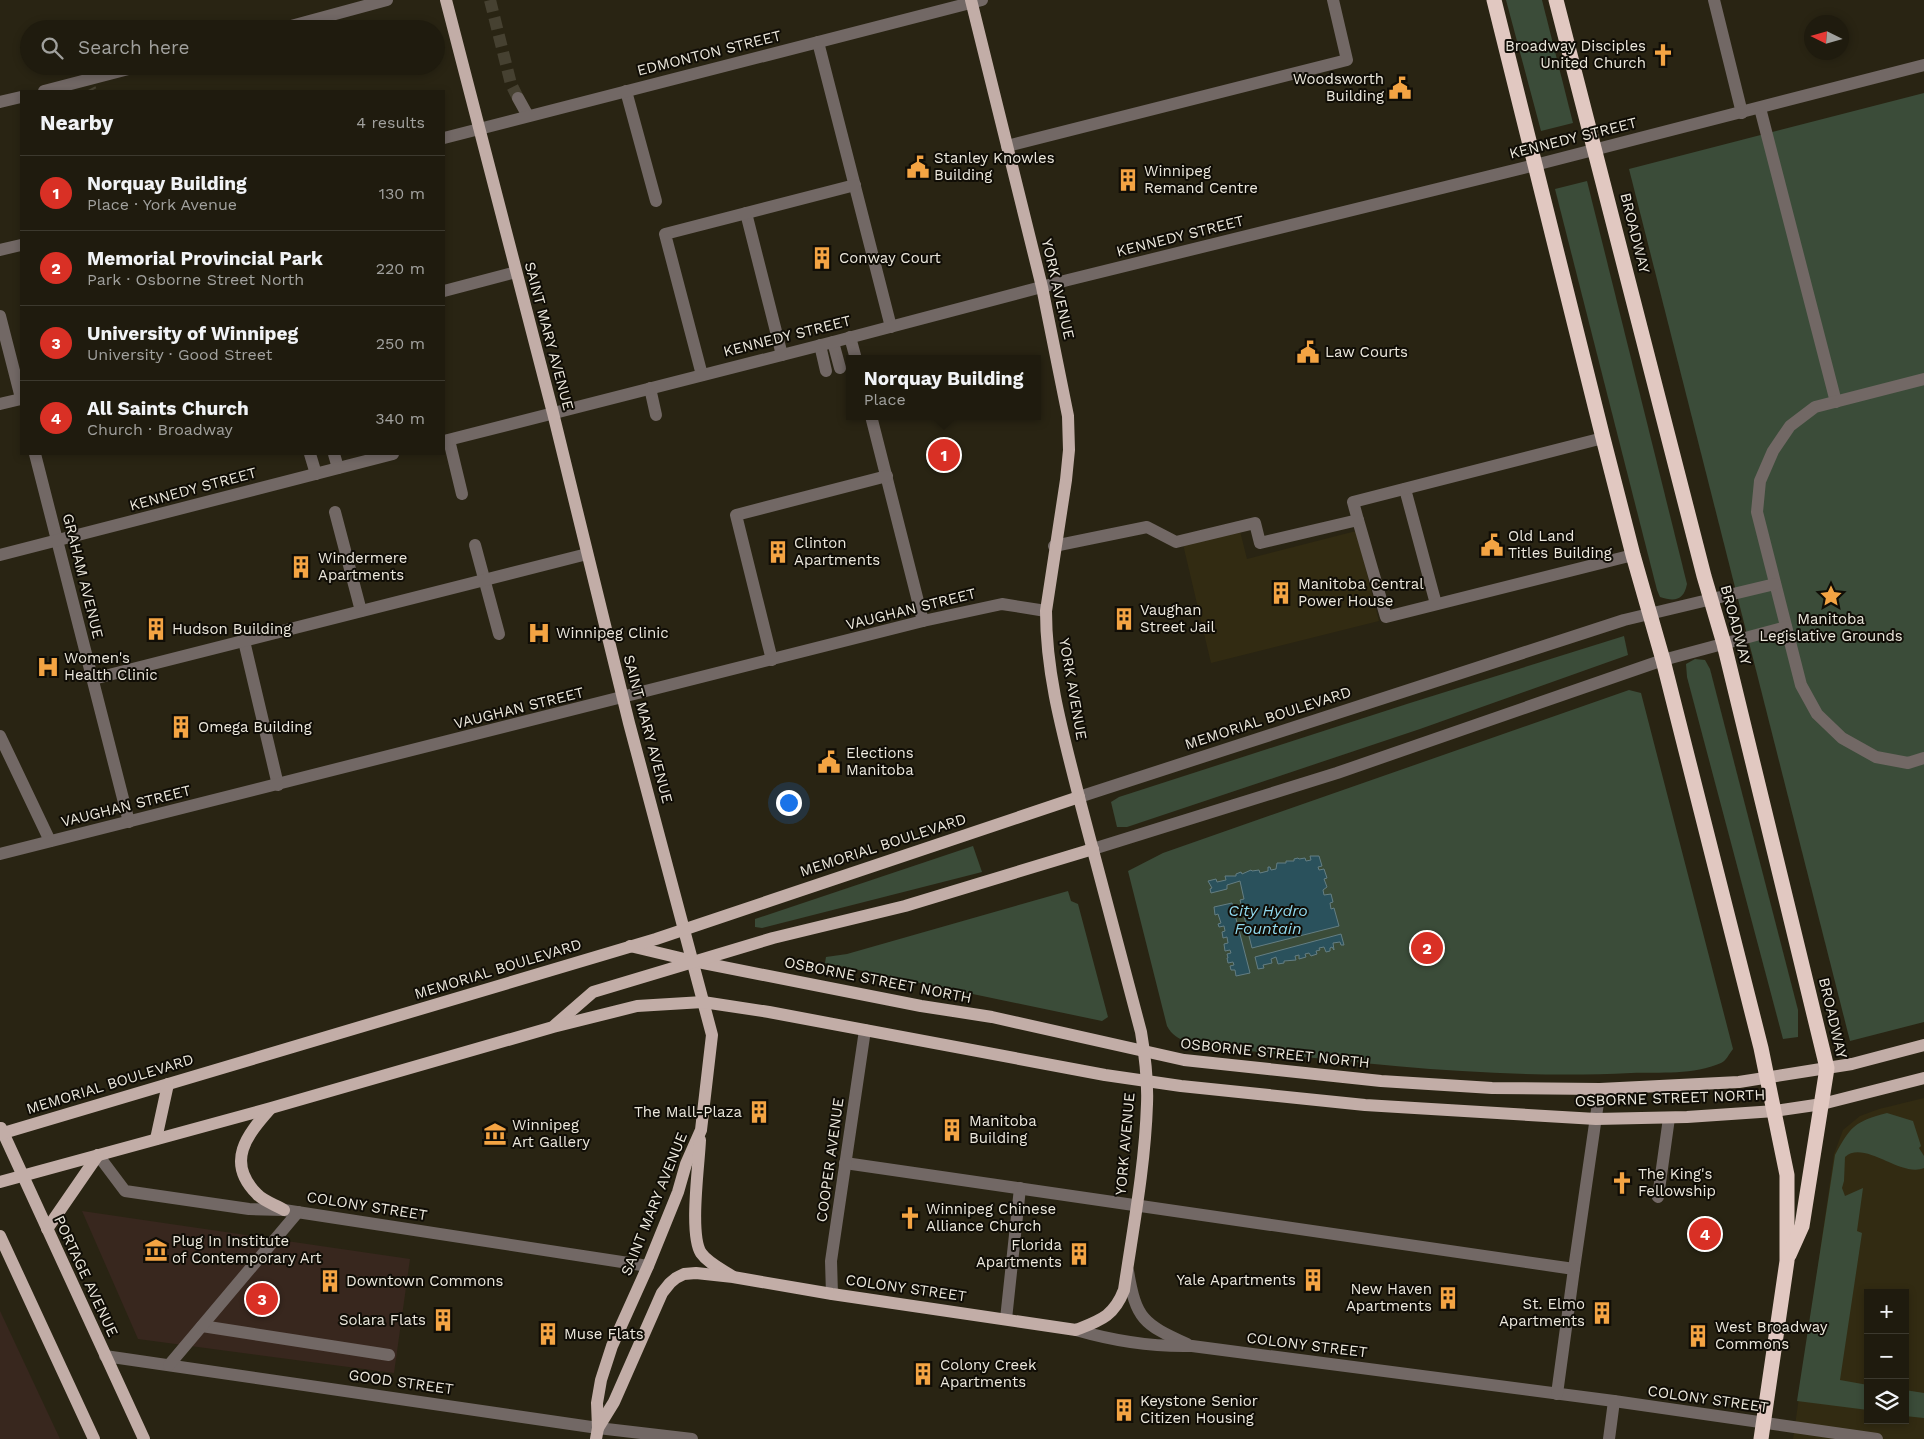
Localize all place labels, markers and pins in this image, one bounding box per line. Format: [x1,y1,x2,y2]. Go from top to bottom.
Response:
place label: Broadway Disciples United Church [1505,37,1646,72]
church icon: Broadway Disciples United Church [1650,42,1676,68]
place label: Woodsworth Building [1293,70,1384,105]
public building icon: Woodsworth Building [1387,75,1413,101]
place label: Stanley Knowles Building [934,149,1055,184]
public building icon: Stanley Knowles Building [905,154,931,180]
place label: Winnipeg Remand Centre [1144,162,1258,197]
building icon: Winnipeg Remand Centre [1115,167,1141,193]
building icon: Conway Court [809,245,835,271]
place label: Conway Court [839,249,942,267]
public building icon: Law Courts [1295,339,1321,365]
place label: Law Courts [1325,343,1408,361]
pin: 1 [928,436,960,474]
place label: Old Land Titles Building [1508,527,1612,562]
public building icon: Old Land Titles Building [1479,532,1505,558]
place label: Clinton Apartments [794,534,880,569]
building icon: Clinton Apartments [765,539,791,565]
place label: Windermere Apartments [318,549,407,584]
building icon: Windermere Apartments [288,554,314,580]
place label: Manitoba Central Power House [1298,575,1424,610]
building icon: Manitoba Central Power House [1268,580,1294,606]
place icon: Manitoba Legislative Grounds [1818,583,1844,609]
place label: Vaughan Street Jail [1140,601,1216,636]
building icon: Vaughan Street Jail [1111,606,1137,632]
place label: Manitoba Legislative Grounds [1759,610,1903,645]
building icon: Hudson Building [143,616,169,642]
place label: Hudson Building [172,620,291,638]
hospital icon: Winnipeg Clinic [526,620,552,646]
place label: Winnipeg Clinic [556,624,669,642]
place label: Women's Health Clinic [64,649,158,684]
hospital icon: Women's Health Clinic [35,654,61,680]
building icon: Omega Building [168,714,194,740]
place label: Omega Building [198,718,312,736]
place label: Elections Manitoba [846,744,914,779]
public building icon: Elections Manitoba [816,749,842,775]
pin: 2 [1411,929,1443,967]
building icon: The Mall-Plaza [746,1099,772,1125]
place label: The Mall-Plaza [634,1103,742,1121]
place label: Manitoba Building [969,1112,1037,1147]
place label: Winnipeg Art Gallery [512,1116,590,1151]
building icon: Manitoba Building [939,1117,965,1143]
museum icon: Winnipeg Art Gallery [482,1121,508,1147]
place label: The King's Fellowship [1638,1165,1716,1200]
church icon: The King's Fellowship [1609,1170,1635,1196]
place label: Winnipeg Chinese Alliance Church [926,1200,1056,1235]
church icon: Winnipeg Chinese Alliance Church [897,1205,923,1231]
pin: 4 [1689,1215,1721,1253]
place label: Plug In Institute of Contemporary Art [172,1232,322,1267]
place label: Florida Apartments [976,1236,1063,1271]
museum icon: Plug In Institute of Contemporary Art [143,1237,169,1263]
building icon: Florida Apartments [1066,1241,1092,1267]
building icon: Yale Apartments [1300,1267,1326,1293]
building icon: Downtown Commons [317,1268,343,1294]
place label: Yale Apartments [1176,1271,1296,1289]
place label: Downtown Commons [346,1272,503,1290]
pin: 3 [246,1280,278,1318]
place label: New Haven Apartments [1346,1280,1432,1315]
building icon: New Haven Apartments [1435,1285,1461,1311]
place label: St. Elmo Apartments [1499,1295,1585,1330]
building icon: St. Elmo Apartments [1589,1300,1615,1326]
building icon: Solara Flats [430,1307,456,1333]
place label: Solara Flats [339,1311,426,1329]
place label: West Broadway Commons [1715,1318,1828,1353]
building icon: Muse Flats [535,1321,561,1347]
building icon: West Broadway Commons [1685,1323,1711,1349]
place label: Muse Flats [564,1325,644,1343]
place label: Colony Creek Apartments [940,1356,1037,1391]
building icon: Colony Creek Apartments [910,1361,936,1387]
place label: Keystone Senior Citizen Housing [1140,1392,1258,1427]
building icon: Keystone Senior Citizen Housing [1111,1397,1137,1423]

